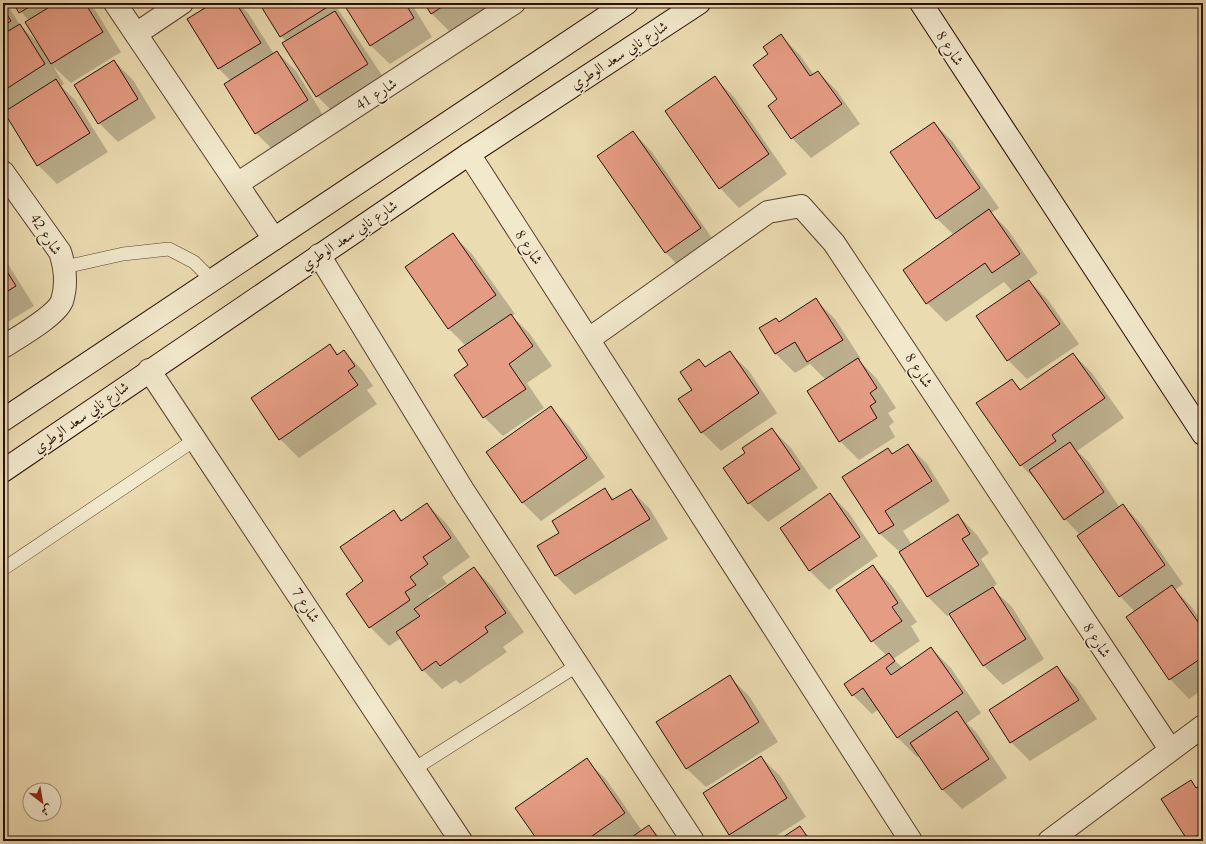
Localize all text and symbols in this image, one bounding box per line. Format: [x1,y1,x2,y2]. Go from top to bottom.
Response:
street label: شارع نابي سعد الوطري [566,16,673,97]
street label: شارع 8 [929,27,969,71]
street label: شارع 41 [351,73,402,117]
street label: شارع نابي سعد الوطري [297,195,403,277]
street label: شارع 42 [23,209,67,260]
street label: شارع 8 [508,226,548,270]
street label: شارع 8 [898,349,938,393]
street label: شارع نابي سعد الوطري [29,376,135,460]
street label: شارع 7 [285,584,325,628]
street label: شارع 8 [1076,619,1116,663]
north arrow [22,782,62,822]
text: ش [38,801,55,819]

